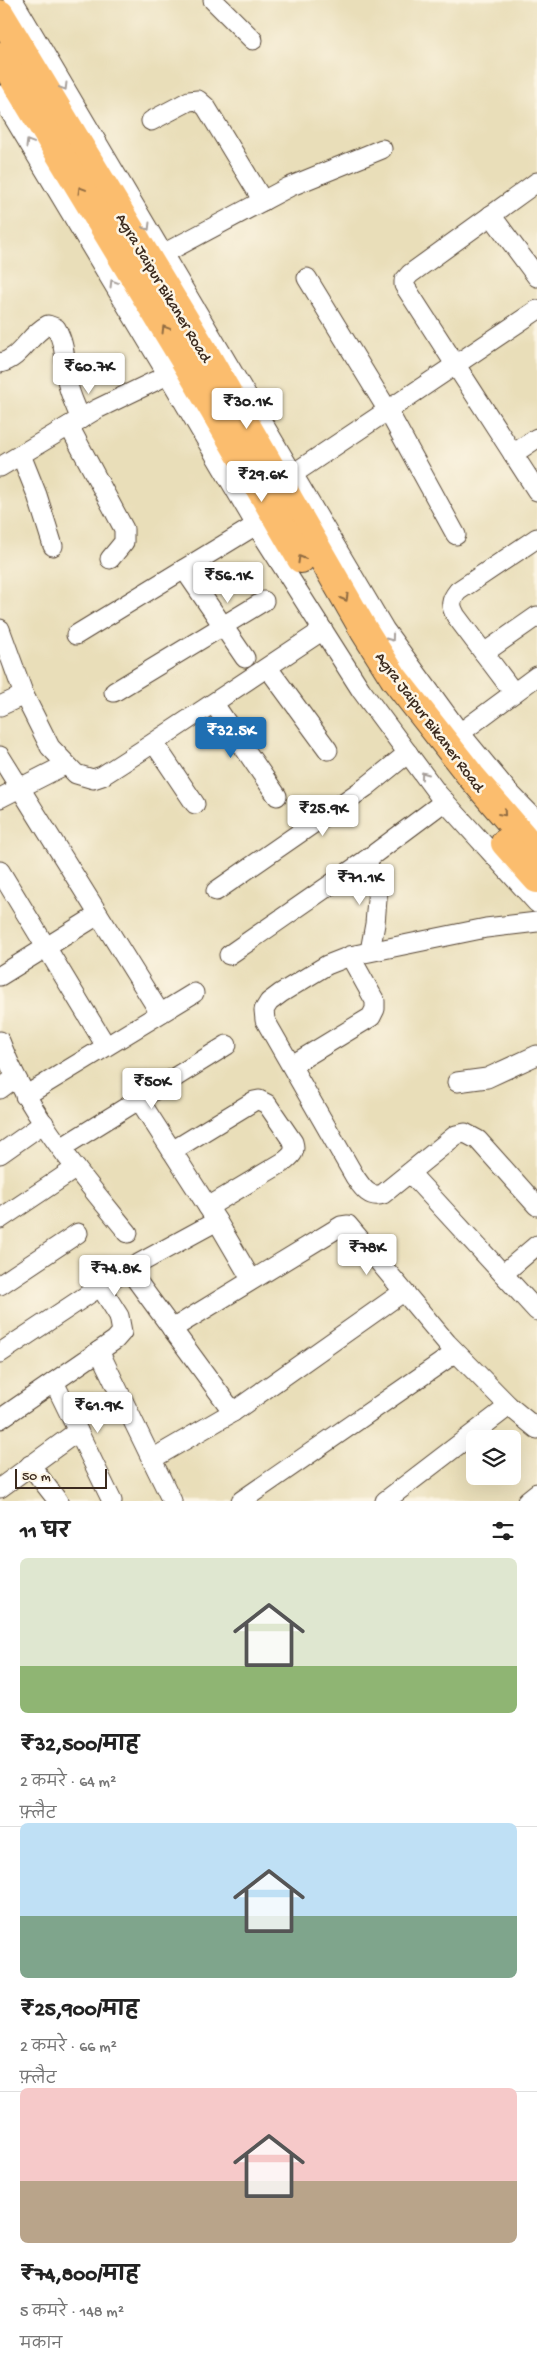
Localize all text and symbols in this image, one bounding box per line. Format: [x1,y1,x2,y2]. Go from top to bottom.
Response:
one-way arrow [58,82,68,91]
one-way arrow [26,140,36,149]
one-way arrow [78,186,87,195]
street label: Agra Jaipur Bikaner Road [110,211,215,368]
one-way arrow [140,222,150,231]
one-way arrow [110,279,119,288]
one-way arrow [162,325,172,334]
pin: ₹60.7K [48,352,130,395]
text: ₹60.7K [64,359,114,378]
pin: ₹30.1K [206,388,288,430]
text: ₹30.1K [223,394,271,413]
pin: ₹29.6K [221,460,303,503]
text: ₹29.6K [238,467,286,486]
one-way arrow [298,555,308,564]
pin: ₹56.1K [187,562,269,604]
text: ₹56.1K [204,568,252,587]
one-way arrow [339,592,349,601]
one-way arrow [385,632,393,641]
street label: Agra Jaipur Bikaner Road [369,649,488,798]
pin: ₹32.5K [190,716,272,759]
text: ₹32.5K [206,723,256,742]
one-way arrow [421,771,430,781]
pin: ₹25.9K [282,794,364,837]
text: ₹25.9K [298,801,348,820]
one-way arrow [497,808,506,817]
pin: ₹71.1K [319,864,401,906]
text: ₹71.1K [337,870,383,889]
pin: ₹50K [122,1068,182,1110]
text: ₹50K [133,1074,171,1093]
pin: ₹78K [337,1234,397,1276]
text: ₹78K [349,1240,385,1259]
pin: ₹74.8K [74,1254,156,1297]
text: ₹74.8K [90,1261,140,1280]
pin: ₹61.9K [57,1392,139,1434]
text: ₹61.9K [74,1398,122,1417]
map controls [466,1430,521,1485]
button: layers [466,1430,521,1485]
scale bar [15,1466,108,1489]
text: 50 m [22,1469,51,1486]
icon: filters [489,1517,517,1545]
text: 11 घर [20,1521,70,1546]
icon: home [224,1590,314,1680]
text: ₹32,500/माह [20,1734,139,1759]
text: 2 कमरे · 64 m² [20,1774,116,1793]
text: फ़्लैट [20,1806,56,1825]
icon: home [224,1856,314,1946]
text: ₹25,900/माह [20,1999,139,2024]
text: 2 कमरे · 66 m² [20,2039,117,2058]
text: फ़्लैट [20,2071,56,2090]
icon: home [224,2121,314,2211]
text: ₹74,800/माह [20,2264,139,2289]
text: 5 कमरे · 148 m² [20,2304,124,2323]
text: मकान [20,2336,62,2355]

